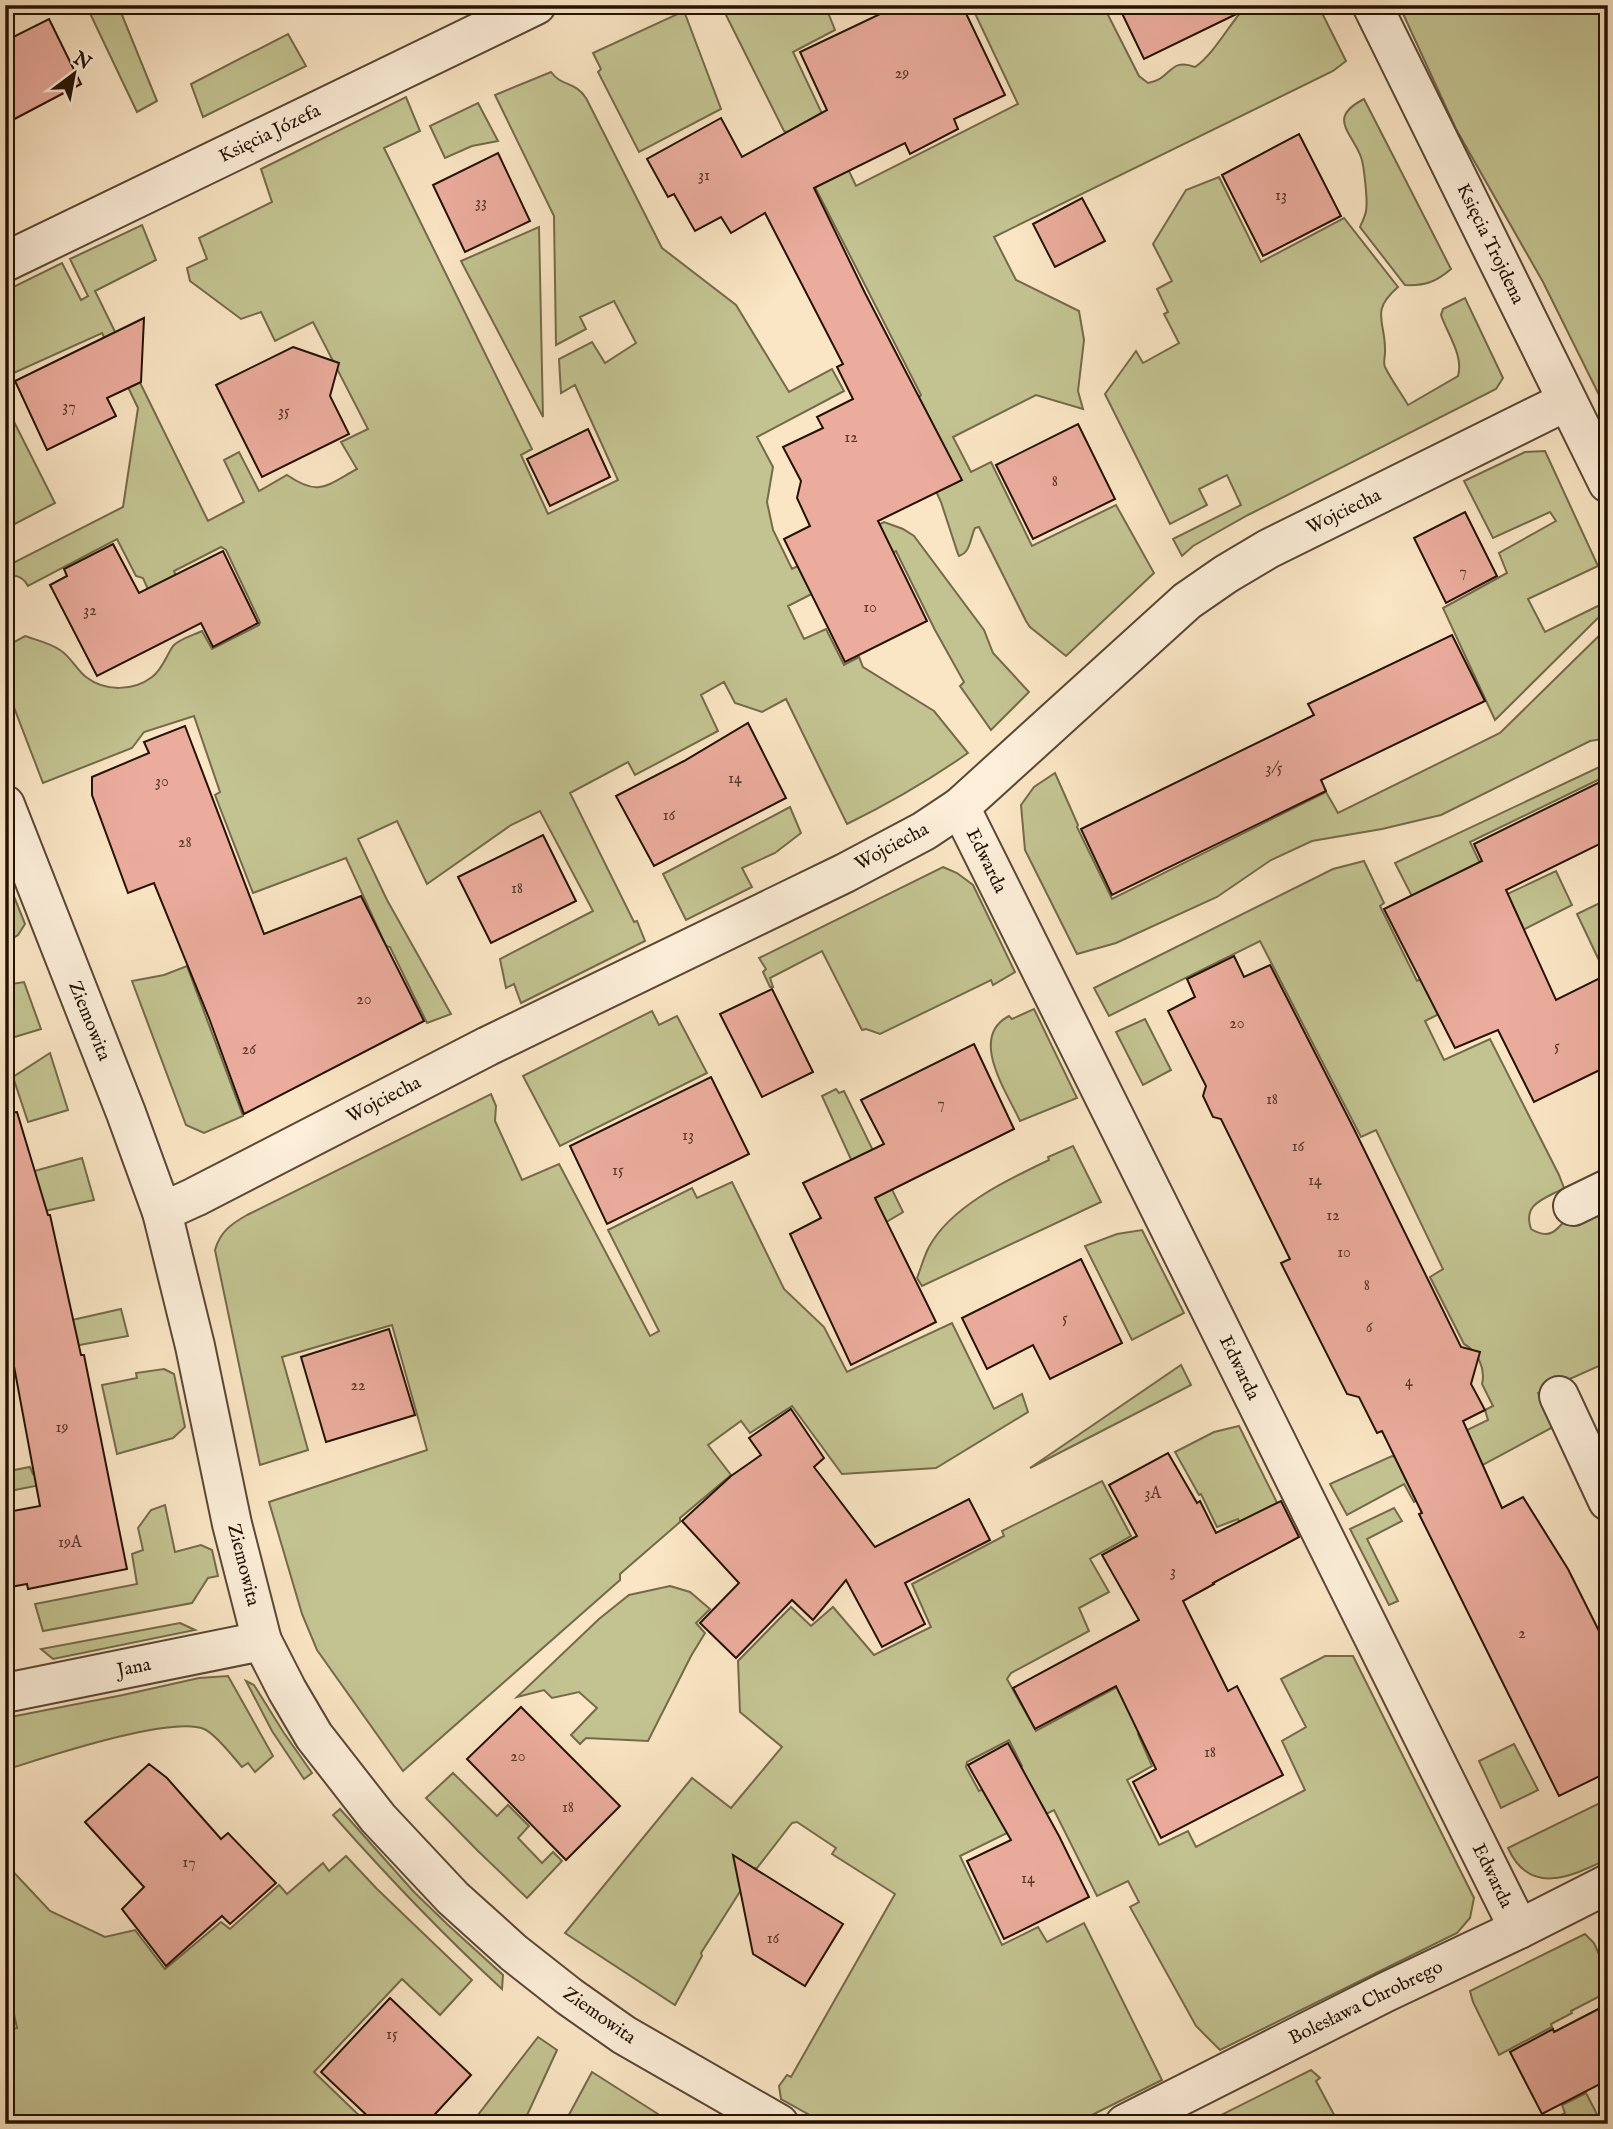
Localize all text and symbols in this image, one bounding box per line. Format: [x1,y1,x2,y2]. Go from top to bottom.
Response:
north arrow [38,38,108,108]
text: N [68,46,96,76]
house number: 29 [895,64,909,84]
street label: Księcia Józefa [215,99,325,169]
house number: 31 [698,166,710,186]
street label: Księcia Trojdena [1451,180,1530,309]
house number: 13 [1275,186,1287,206]
house number: 33 [475,193,487,213]
house number: 37 [62,397,76,417]
house number: 35 [278,402,290,422]
house number: 12 [844,428,858,448]
house number: 8 [1052,472,1058,492]
street label: Wojciecha [1303,483,1386,540]
house number: 7 [1459,562,1467,582]
house number: 10 [863,598,877,618]
house number: 32 [83,601,97,621]
house number: 3/5 [1265,759,1283,779]
house number: 14 [728,769,742,789]
house number: 30 [155,772,169,792]
house number: 16 [663,806,676,826]
street label: Wojciecha [851,817,934,876]
street label: Edwarda [960,825,1012,898]
house number: 28 [178,833,192,853]
house number: 18 [511,879,523,899]
street label: Ziemowita [62,978,116,1065]
house number: 20 [356,990,372,1010]
house number: 20 [1229,1014,1245,1034]
house number: 5 [1554,1037,1560,1057]
house number: 26 [242,1040,256,1060]
street label: Wojciecha [343,1071,426,1129]
house number: 18 [1266,1090,1278,1110]
house number: 7 [937,1094,945,1114]
house number: 13 [682,1126,694,1146]
house number: 16 [1292,1137,1305,1157]
house number: 15 [612,1161,624,1181]
house number: 14 [1308,1171,1322,1191]
house number: 12 [1326,1206,1340,1226]
house number: 10 [1337,1243,1351,1263]
house number: 8 [1364,1276,1370,1296]
house number: 5 [1062,1309,1068,1329]
house number: 6 [1366,1318,1373,1338]
street label: Edwarda [1213,1332,1265,1405]
house number: 4 [1405,1372,1413,1392]
house number: 22 [350,1376,366,1396]
house number: 19 [56,1418,68,1438]
house number: 3A [1145,1484,1163,1504]
street label: Ziemowita [221,1521,265,1609]
house number: 19A [58,1533,83,1553]
house number: 3 [1170,1562,1176,1582]
house number: 2 [1518,1624,1526,1644]
street label: Jana [113,1653,154,1683]
house number: 18 [1204,1743,1216,1763]
house number: 20 [510,1747,526,1767]
house number: 18 [562,1798,574,1818]
street label: Edwarda [1466,1840,1518,1913]
house number: 17 [182,1853,196,1873]
house number: 14 [1021,1869,1035,1889]
house number: 16 [767,1929,780,1949]
street label: Bolesława Chrobrego [1285,1955,1447,2051]
street label: Ziemowita [558,1982,641,2050]
house number: 15 [386,2025,398,2045]

